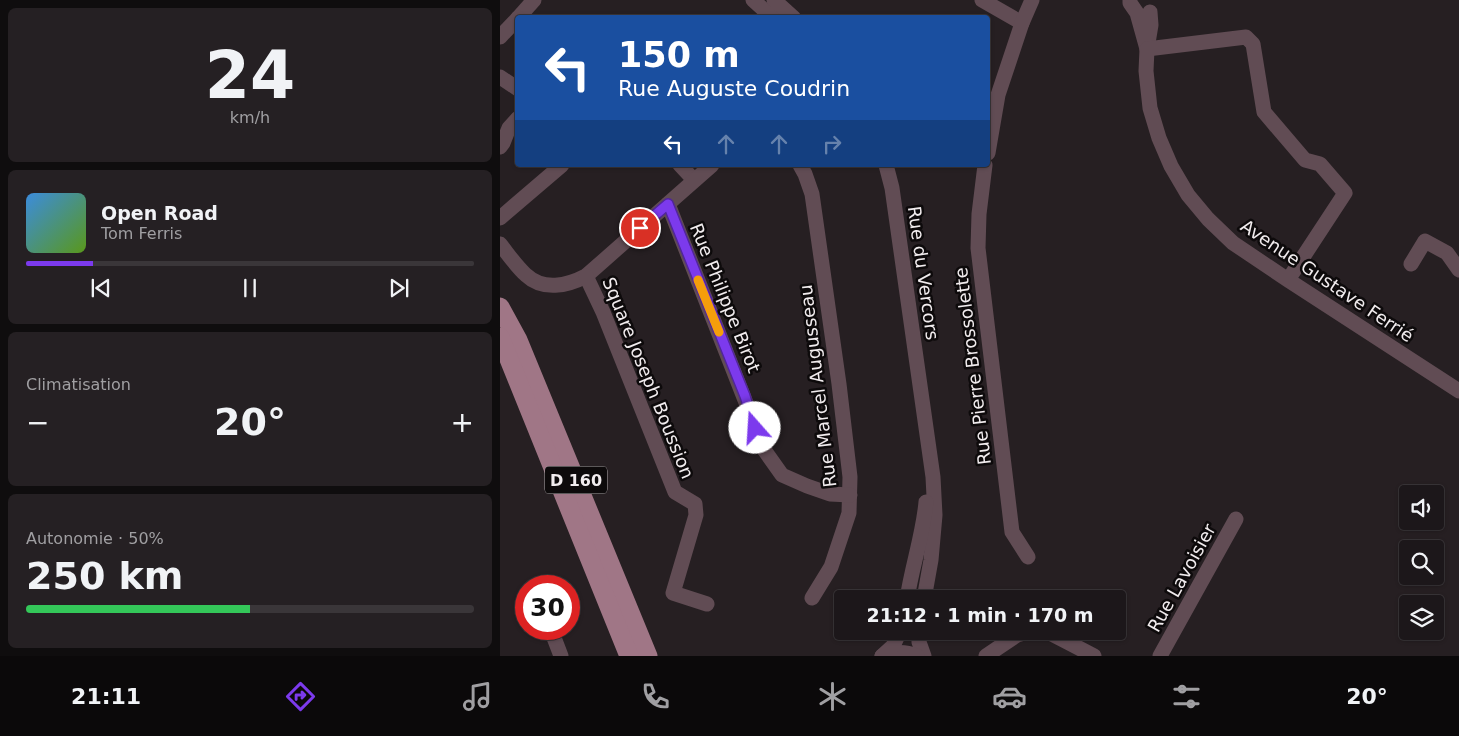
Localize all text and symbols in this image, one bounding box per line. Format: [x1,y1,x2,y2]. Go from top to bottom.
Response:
icon: left [535,35,600,100]
text: 150 m [618,35,740,75]
text: 24 [205,38,295,113]
text: Rue Auguste Coudrin [618,76,850,101]
text: km/h [230,108,270,127]
icon: left [659,130,687,158]
icon: ahead [712,130,740,158]
icon: ahead [765,130,793,158]
icon: right [818,130,846,158]
text: Open Road [101,202,218,224]
street label: Rue du Vercors [904,205,943,341]
pin [619,207,661,249]
icon: arrive [626,214,654,242]
street label: Avenue Gustave Ferrié [1237,215,1418,346]
street label: Rue Philippe Birot [686,220,765,376]
text: Tom Ferris [101,224,182,243]
street label: Rue Pierre Brossolette [950,266,995,466]
icon: previous [87,274,115,302]
icon: pause [236,274,264,302]
icon: next [385,274,413,302]
street label: Square Joseph Boussion [598,274,699,482]
street label: Rue Marcel Augusseau [795,284,840,489]
text: Climatisation [26,375,131,394]
text: 20° [214,400,286,444]
position arrow [728,401,780,453]
text: − [26,406,49,439]
text: + [451,406,474,439]
road number: D 160 [545,466,607,494]
map controls [1399,485,1444,640]
button: sound [1399,485,1444,530]
street label: Rue Lavoisier [1143,519,1220,636]
text: Autonomie · 50% [26,529,164,548]
button: search [1399,540,1444,585]
text: 250 km [26,554,183,598]
speed limit sign: 30 [515,575,580,640]
button: layers [1399,595,1444,640]
text: 21:12 · 1 min · 170 m [866,604,1094,626]
icon: directions [283,679,318,714]
icon: music [460,679,495,714]
icon: phone [638,679,673,714]
icon: climate [815,679,850,714]
icon: car [992,679,1027,714]
icon: filters [1169,679,1204,714]
text: 21:11 [71,684,141,709]
text: 20° [1346,684,1388,709]

